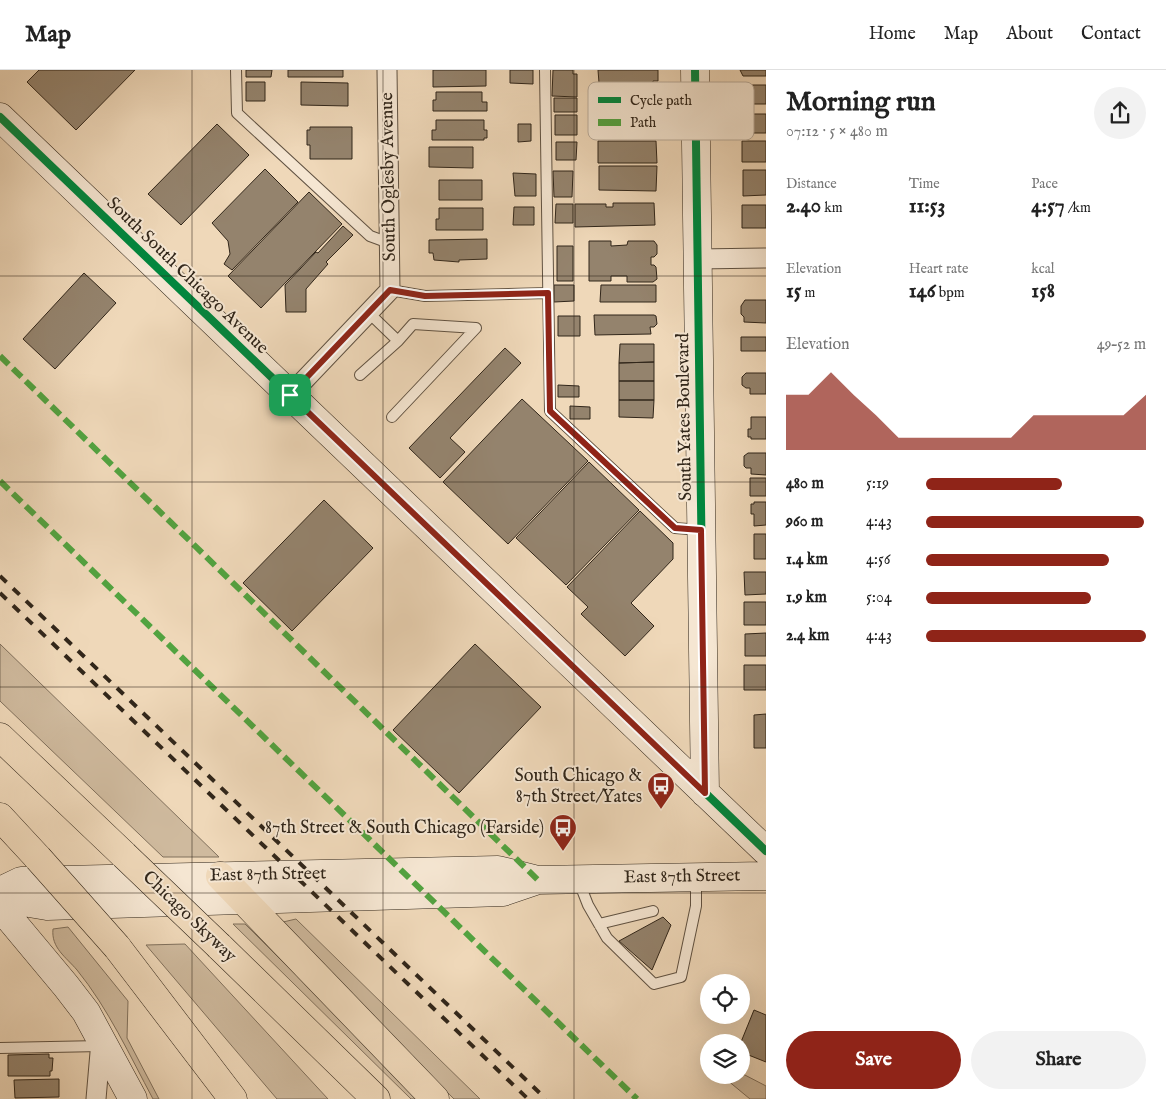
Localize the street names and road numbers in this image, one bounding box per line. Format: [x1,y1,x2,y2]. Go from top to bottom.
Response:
street label: South Oglesby Avenue [376,92,402,262]
street label: South South Chicago Avenue [101,192,273,360]
street label: South Yates Boulevard [672,332,698,501]
street label: East 87th Street [210,862,326,888]
street label: East 87th Street [624,864,740,890]
street label: Chicago Skyway [137,866,241,968]

